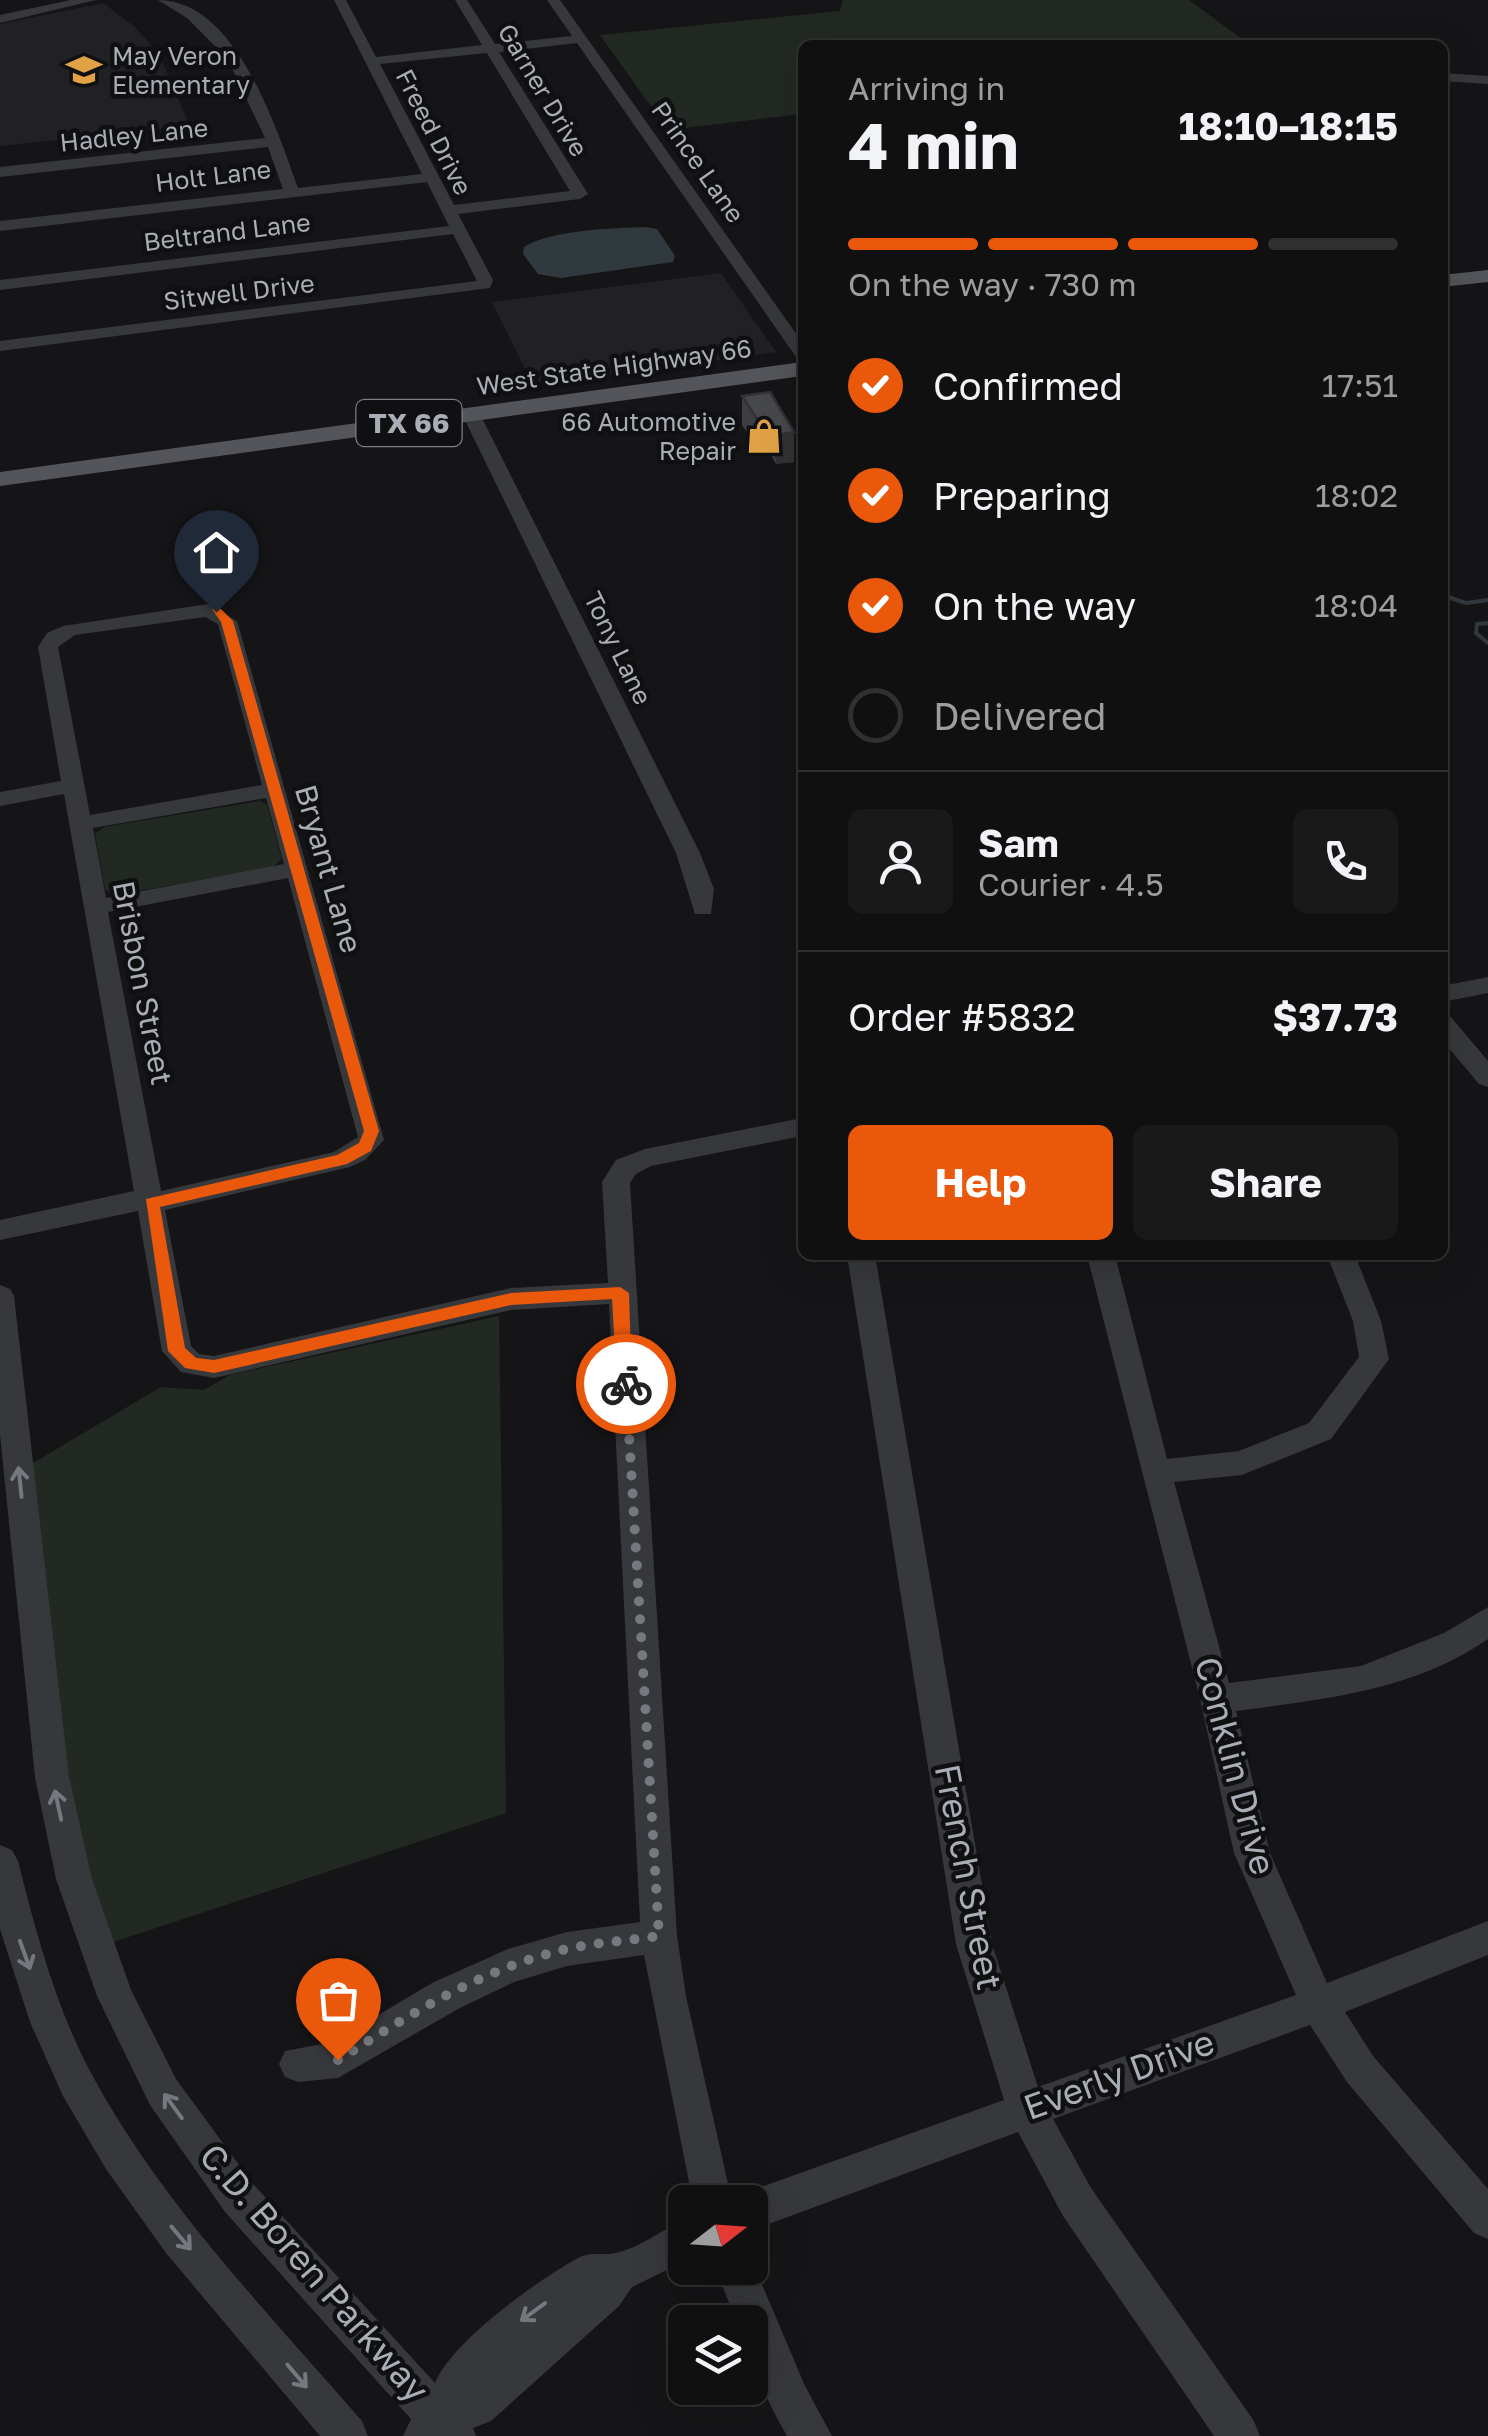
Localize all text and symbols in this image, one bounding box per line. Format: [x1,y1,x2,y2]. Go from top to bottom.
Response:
street label: Garner Drive [492,18,595,162]
place label: May Veron Elementary [112,40,250,100]
school or university icon: May Veron Elementary [65,51,103,89]
street label: Freed Drive [390,64,479,200]
text: Arriving in [848,69,1005,107]
street label: Prince Lane [645,95,752,228]
text: 18:10–18:15 [1179,103,1398,148]
text: 4 min [848,105,1019,183]
street label: Hadley Lane [58,111,210,158]
street label: Holt Lane [153,153,273,198]
street label: Beltrand Lane [142,206,312,257]
text: On the way · 730 m [848,265,1136,303]
street label: Sitwell Drive [162,267,316,316]
street label: West State Highway 66 [475,332,753,401]
icon: check [848,358,903,413]
text: Confirmed [933,363,1123,408]
text: 17:51 [1322,366,1398,404]
road number: TX 66 [356,400,462,446]
place label: 66 Automotive Repair [561,406,736,466]
shop icon: 66 Automotive Repair [745,417,783,455]
icon: check [848,468,903,523]
text: Preparing [933,473,1111,518]
text: 18:02 [1315,476,1398,514]
pin [174,510,259,613]
icon: home [189,525,244,580]
icon: check [848,578,903,633]
text: On the way [933,583,1136,628]
street label: Tony Lane [578,586,659,709]
text: 18:04 [1314,586,1398,624]
text: Delivered [933,693,1106,738]
street label: Bryant Lane [288,780,370,957]
button: person [848,809,953,914]
button: phone [1293,809,1398,914]
text: Sam [978,820,1059,865]
text: Courier · 4.5 [978,865,1164,903]
street label: Brisbon Street [106,878,180,1088]
text: Order #5832 [848,994,1076,1039]
text: $37.73 [1273,994,1398,1039]
button: Help [848,1125,1113,1240]
button: Share [1133,1125,1398,1240]
courier [576,1334,676,1434]
icon: bike [599,1357,654,1412]
one-way arrow [10,1466,29,1498]
street label: Conklin Drive [1187,1652,1285,1879]
street label: French Street [927,1760,1011,1993]
one-way arrow [47,1789,66,1821]
one-way arrow [17,1939,35,1970]
pin [296,1958,381,2061]
icon: bag [311,1973,366,2028]
street label: Everly Drive [1018,2020,1220,2128]
one-way arrow [163,2093,184,2120]
street label: C.D. Boren Parkway [191,2135,438,2410]
north arrow [668,2185,768,2285]
map controls [668,2185,768,2405]
one-way arrow [170,2224,192,2250]
one-way arrow [520,2302,547,2323]
button: layers [668,2305,768,2405]
one-way arrow [286,2363,308,2389]

